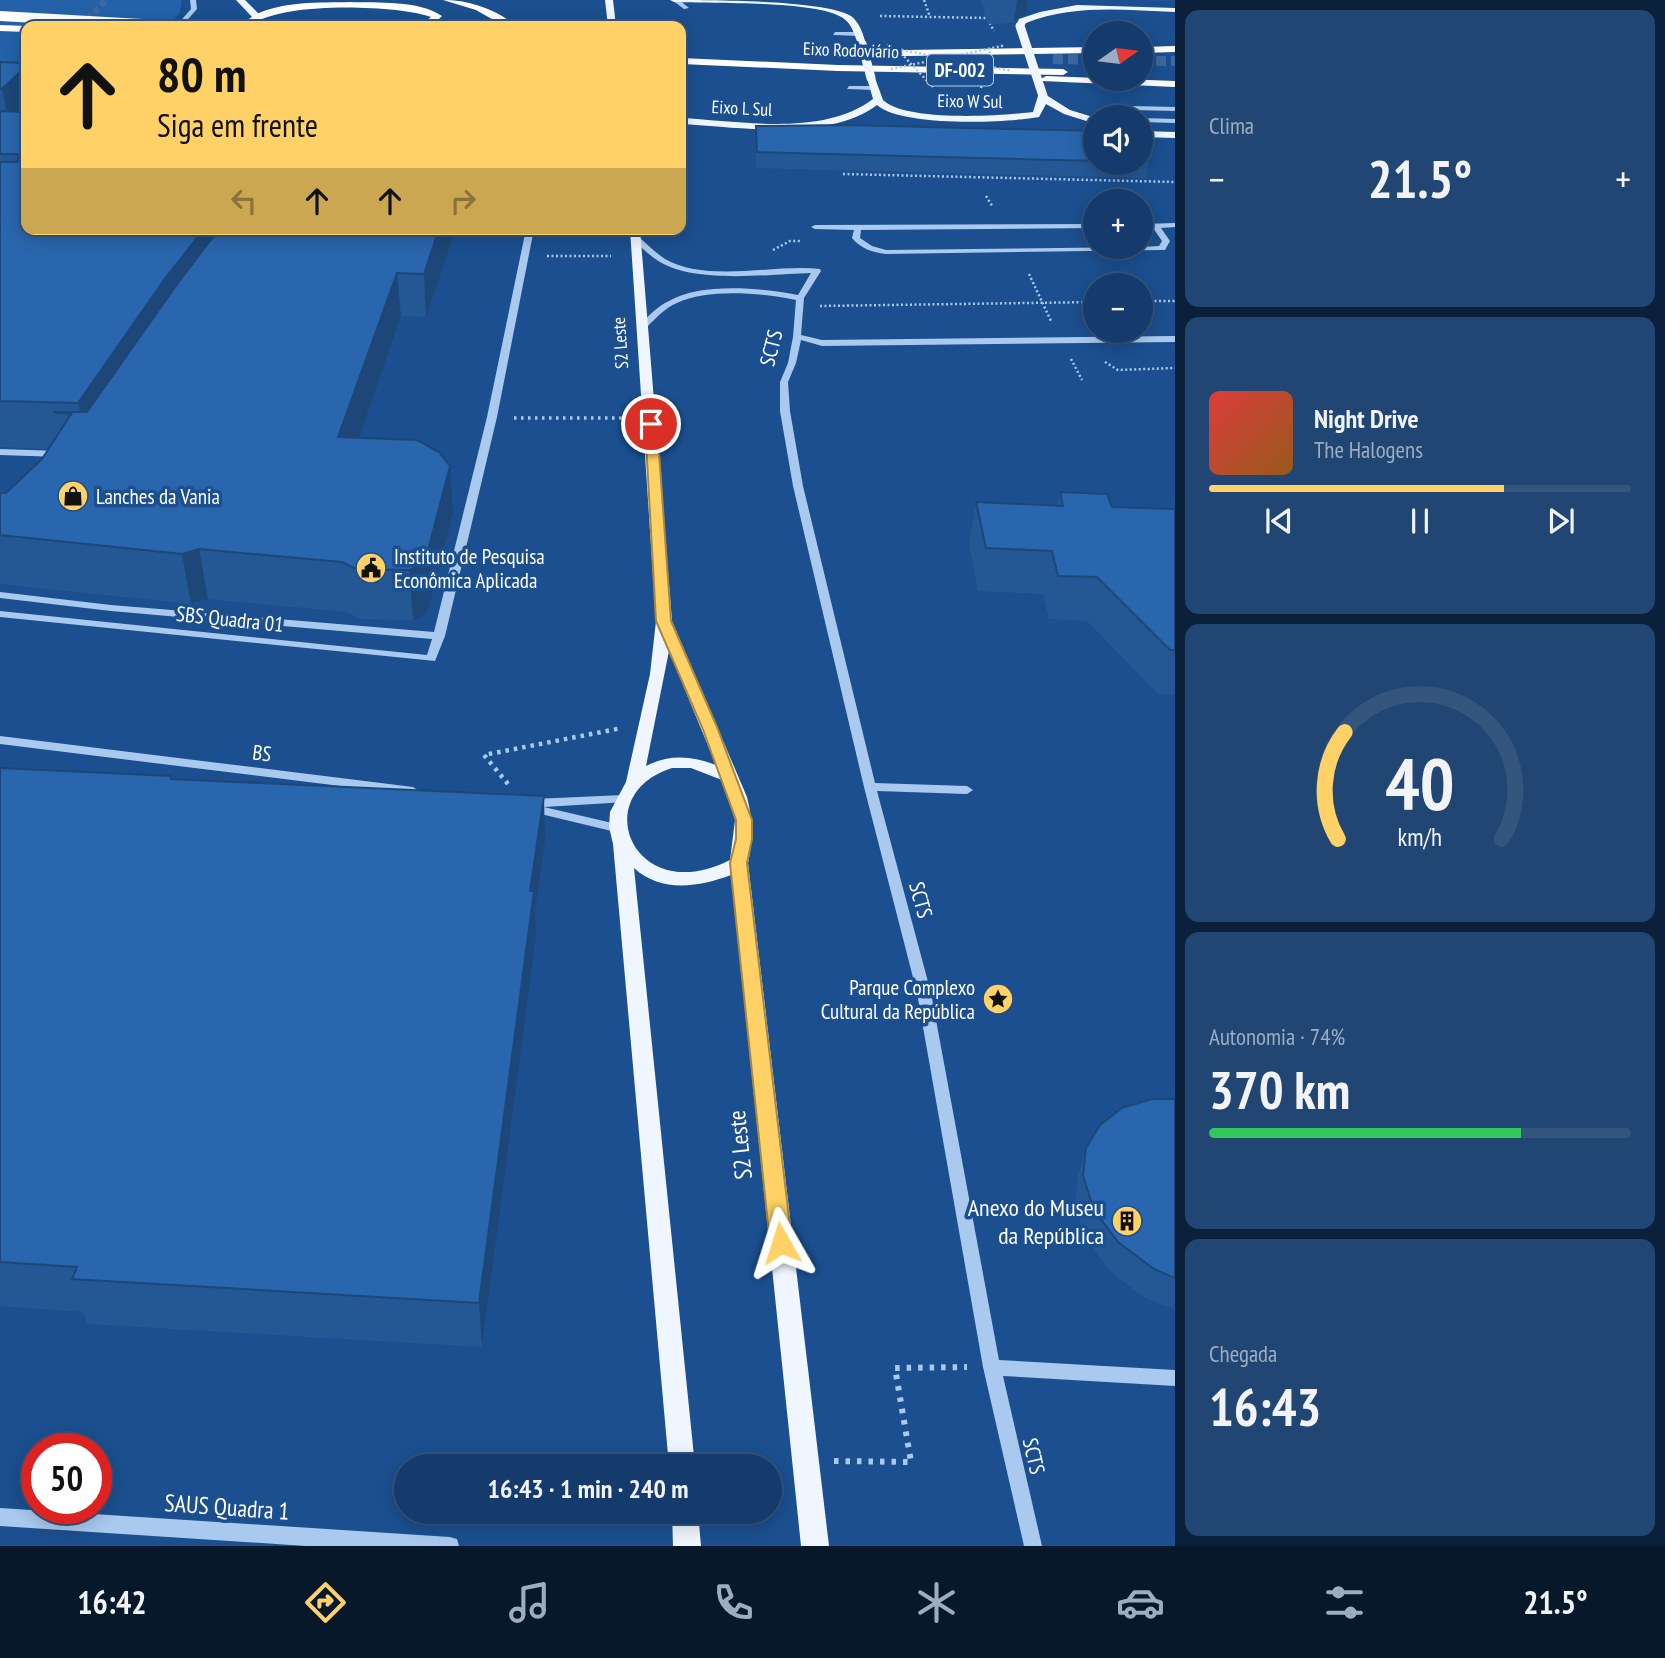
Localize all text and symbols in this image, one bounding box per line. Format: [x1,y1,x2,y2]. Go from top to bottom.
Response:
north arrow [1083,21,1153,91]
map controls [1083,21,1153,343]
street label: Eixo Rodoviário [803,37,900,63]
text: 80 m [157,42,246,106]
icon: ahead [42,49,133,140]
road number: DF-002 [927,54,993,86]
street label: Eixo W Sul [937,89,1004,113]
street label: Eixo L Sul [711,95,774,121]
text: Siga em frente [157,104,318,146]
button: sound [1083,105,1153,175]
text: Clima [1209,111,1254,140]
text: 21.5° [1368,145,1472,212]
text: − [1209,154,1225,203]
text: + [1615,154,1631,203]
icon: left [225,182,263,220]
icon: ahead [298,182,336,220]
icon: ahead [371,182,409,220]
icon: right [444,182,482,220]
button: + [1083,189,1153,259]
button: − [1083,273,1153,343]
street label: S2 Leste [607,316,633,370]
street label: SCTS [753,327,789,369]
pin [621,394,681,454]
text: Night Drive [1314,402,1419,435]
icon: arrive [632,405,670,443]
text: The Halogens [1314,435,1423,464]
shop icon: Lanches da Vania [56,479,90,513]
place label: Lanches da Vania [96,483,220,510]
icon: previous [1260,502,1298,540]
icon: pause [1401,502,1439,540]
icon: next [1542,502,1580,540]
place label: Instituto de Pesquisa Econômica Aplicada [394,543,545,594]
public building icon: Instituto de Pesquisa Econômica Aplicada [354,551,388,585]
street label: SBS Quadra 01 [175,600,285,638]
text: 40 [1385,735,1455,829]
street label: BS [251,738,273,768]
text: km/h [1398,821,1442,853]
street label: SCTS [903,879,939,921]
place label: Parque Complexo Cultural da República [821,974,975,1025]
place icon: Parque Complexo Cultural da República [981,982,1015,1016]
text: Autonomia · 74% [1209,1022,1345,1051]
text: 370 km [1209,1056,1350,1123]
street label: S2 Leste [721,1109,759,1181]
place label: Anexo do Museu da República [968,1192,1104,1251]
building icon: Anexo do Museu da República [1110,1204,1144,1238]
position arrow [744,1206,818,1280]
text: Chegada [1209,1339,1277,1368]
text: 16:43 [1209,1373,1321,1440]
speed limit sign: 50 [21,1433,112,1524]
street label: SCTS [1017,1435,1051,1477]
text: 16:43 · 1 min · 240 m [488,1472,688,1505]
street label: SAUS Quadra 1 [164,1487,290,1527]
icon: directions [301,1578,350,1627]
icon: music [505,1578,554,1627]
icon: phone [709,1578,758,1627]
icon: climate [912,1578,961,1627]
icon: car [1116,1578,1165,1627]
icon: filters [1320,1578,1369,1627]
text: 16:42 [77,1581,147,1623]
text: 21.5° [1523,1581,1588,1623]

